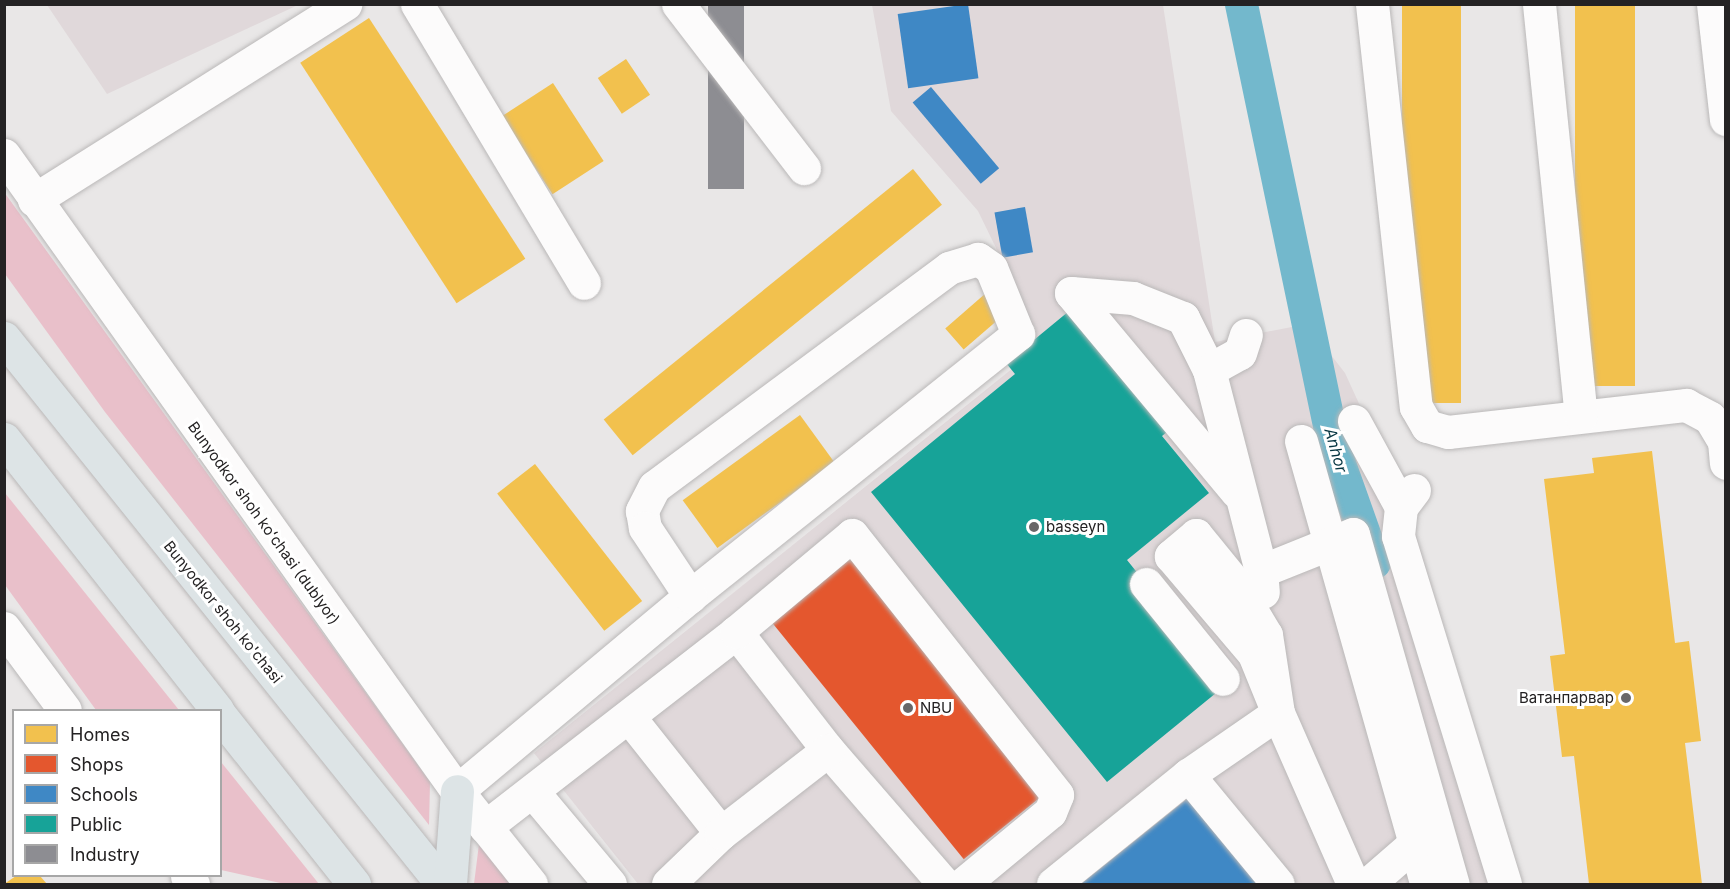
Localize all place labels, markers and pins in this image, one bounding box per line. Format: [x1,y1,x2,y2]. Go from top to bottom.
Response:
place label: basseyn [1046,518,1105,536]
marker: basseyn [1027,520,1041,534]
place label: Ватанпарвар [1519,689,1614,707]
marker: Ватанпарвар [1619,691,1633,705]
place label: NBU [920,699,952,717]
marker: NBU [901,701,915,715]

